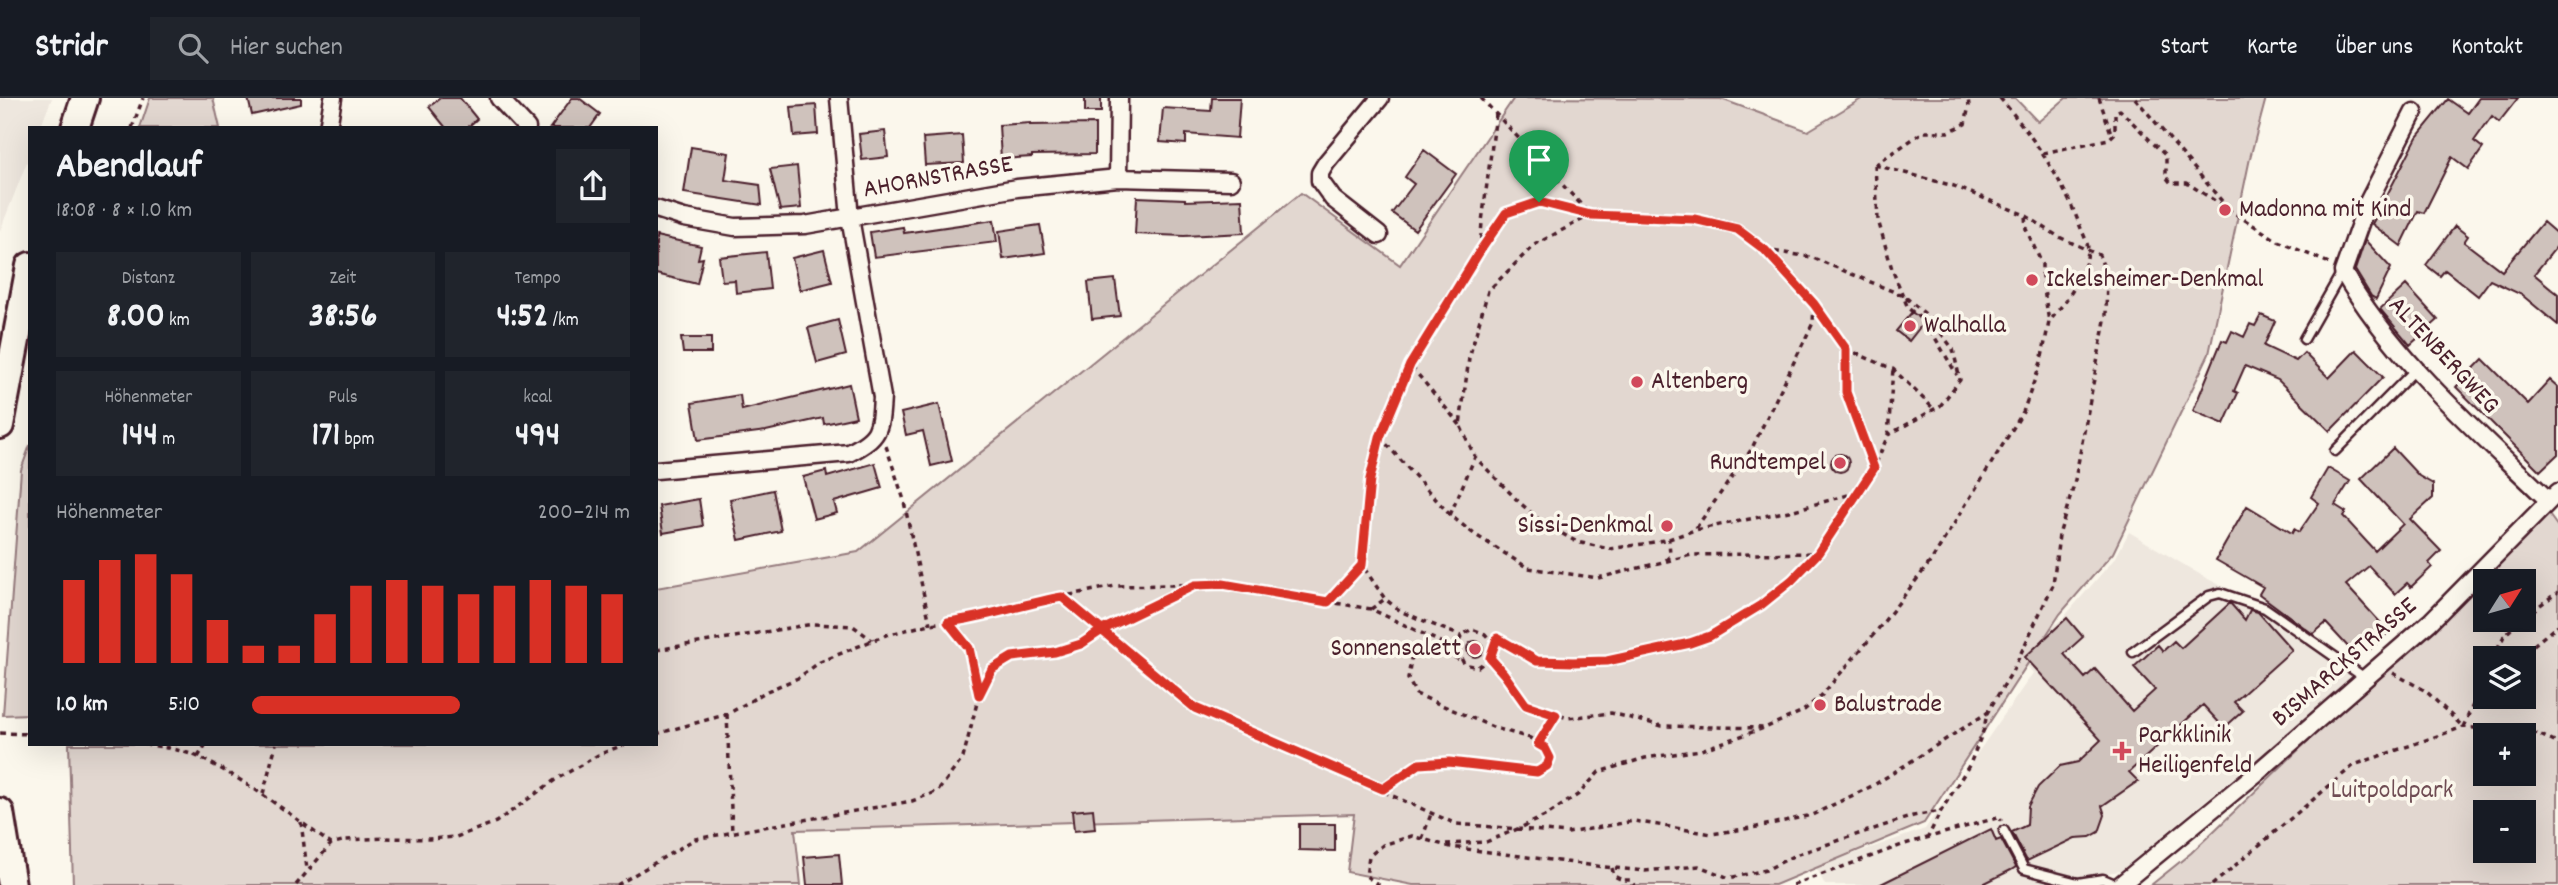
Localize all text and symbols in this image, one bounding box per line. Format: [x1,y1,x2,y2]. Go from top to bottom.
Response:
search box [150,17,640,80]
text: Stridr [35,25,108,72]
icon: search [174,29,212,67]
text: Hier suchen [230,30,343,67]
text: Start [2160,31,2209,65]
text: Karte [2247,31,2298,65]
text: Über uns [2336,31,2413,65]
text: Kontakt [2451,31,2523,65]
pin [1509,130,1569,202]
text: Abendlauf [56,141,202,196]
icon: arrive [1520,141,1558,179]
street label: AHORNSTRASSE [860,147,1016,209]
button: share [556,149,630,223]
place label: Madonna mit Kind [2239,192,2412,229]
text: 18:08 · 8 × 1.0 km [56,195,192,228]
marker: Madonna mit Kind [2217,202,2233,218]
place label: Ickelsheimer-Denkmal [2046,262,2263,299]
text: Distanz [122,266,175,293]
text: Zeit [329,266,357,293]
text: Tempo [515,266,561,293]
marker: Ickelsheimer-Denkmal [2024,272,2040,288]
street label: ALTENBERGWEG [2378,289,2508,423]
text: 8.00 [107,293,165,343]
text: 38:56 [309,293,377,343]
text: 4:52 [496,293,548,343]
text: km [165,308,190,335]
text: /km [548,308,579,335]
place label: Walhalla [1924,308,2007,345]
marker: Walhalla [1902,318,1918,334]
place label: Altenberg [1651,364,1748,401]
marker: Altenberg [1629,374,1645,390]
text: Höhenmeter [104,385,192,412]
text: Puls [328,385,358,412]
text: kcal [523,385,552,412]
text: 144 [121,412,158,462]
text: 171 [311,412,340,462]
text: 494 [515,412,560,462]
text: m [158,427,175,454]
text: bpm [340,427,375,454]
place label: Rundtempel [1709,445,1826,482]
marker: Rundtempel [1832,455,1848,471]
text: Höhenmeter [56,497,162,530]
text: 200–214 m [538,497,630,530]
place label: Sissi-Denkmal [1517,508,1653,545]
marker: Sissi-Denkmal [1659,518,1675,534]
north arrow [2473,569,2536,632]
map controls [2473,569,2536,863]
street label: BISMARCKSTRASSE [2264,589,2426,737]
place label: Sonnensalett [1331,631,1461,668]
marker: Sonnensalett [1467,641,1483,657]
button: layers [2473,646,2536,709]
place label: Balustrade [1834,687,1942,724]
text: 1.0 km [56,689,108,722]
text: 5:10 [168,689,200,722]
marker: Balustrade [1812,697,1828,713]
place label: Parkklinik Heiligenfeld [2138,718,2252,785]
button: + [2473,723,2536,786]
marker: Parkklinik Heiligenfeld [2112,741,2132,761]
park label: Luitpoldpark [2331,773,2453,810]
button: − [2473,800,2536,863]

